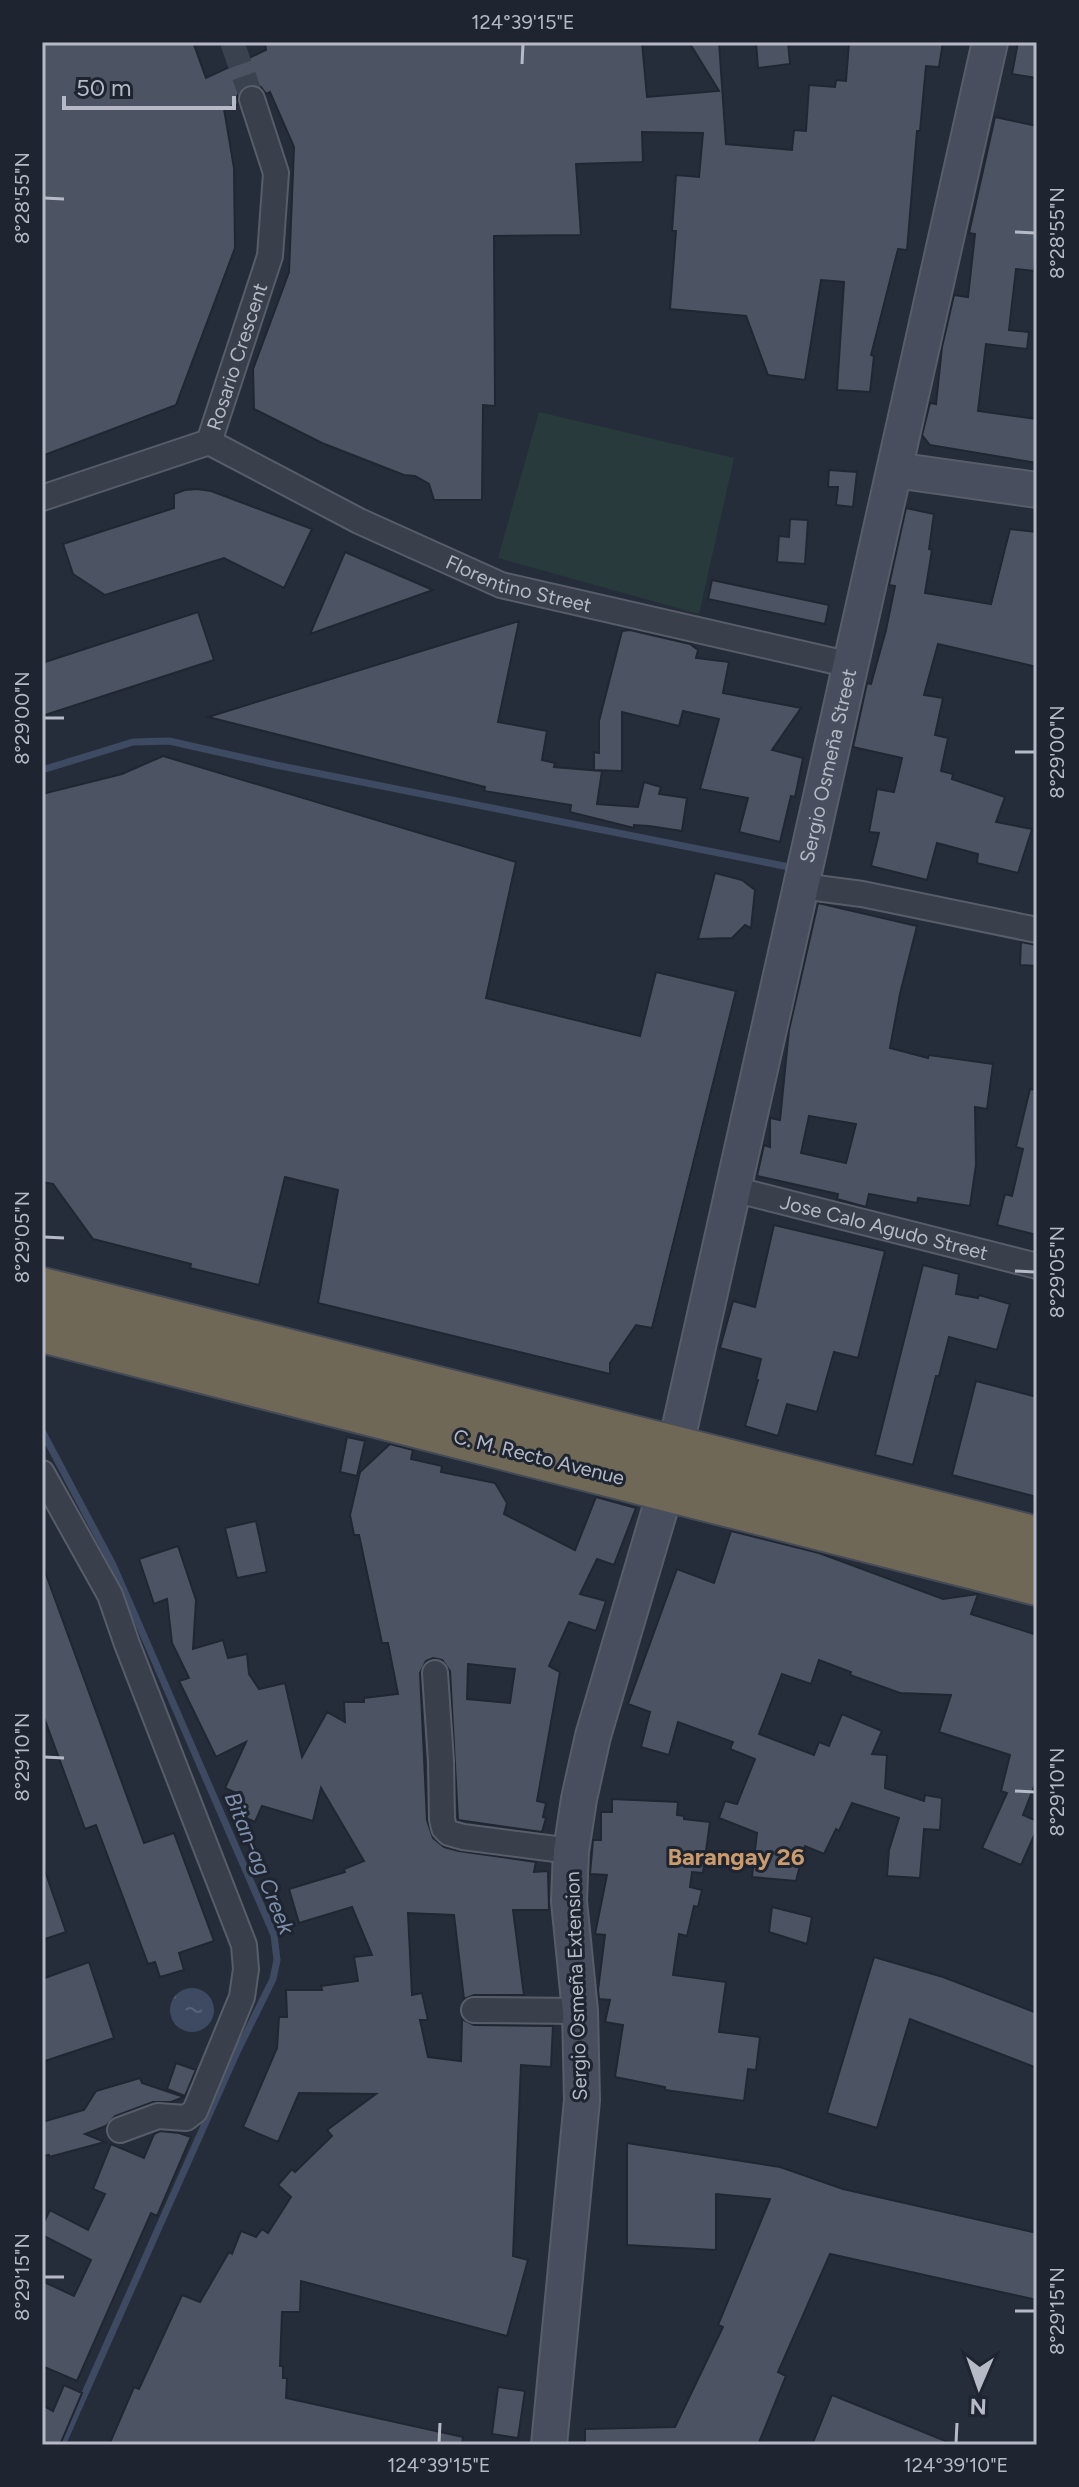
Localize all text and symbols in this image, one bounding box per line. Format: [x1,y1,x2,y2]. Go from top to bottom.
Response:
text: 124°39'15"E [471,10,575,34]
scale bar [64,60,234,110]
text: 50 m [76,73,132,102]
text: 8°28'55"N [10,152,34,244]
text: 8°28'55"N [1045,187,1069,279]
street label: Rosario Crescent [202,280,272,433]
street label: Florentino Street [442,550,594,617]
street label: Sergio Osmeña Street [795,667,861,865]
text: 8°29'00"N [10,671,34,765]
text: 8°29'00"N [1045,705,1069,799]
street label: Jose Calo Agudo Street [778,1189,991,1265]
text: 8°29'05"N [10,1191,34,1283]
text: 8°29'05"N [1045,1226,1069,1318]
street label: C. M. Recto Avenue [451,1424,627,1490]
text: 8°29'10"N [10,1712,34,1802]
text: 8°29'10"N [1045,1747,1069,1837]
water label: Bitan-ag Creek [219,1788,301,1939]
district label: Barangay 26 [667,1842,805,1871]
street label: Sergio Osmeña Extension [560,1871,592,2101]
text: 8°29'15"N [10,2233,34,2321]
text: 8°29'15"N [1045,2267,1069,2355]
north arrow [939,2347,1019,2427]
text: N [969,2393,987,2420]
text: 124°39'15"E [387,2453,491,2477]
text: 124°39'10"E [904,2453,1008,2477]

